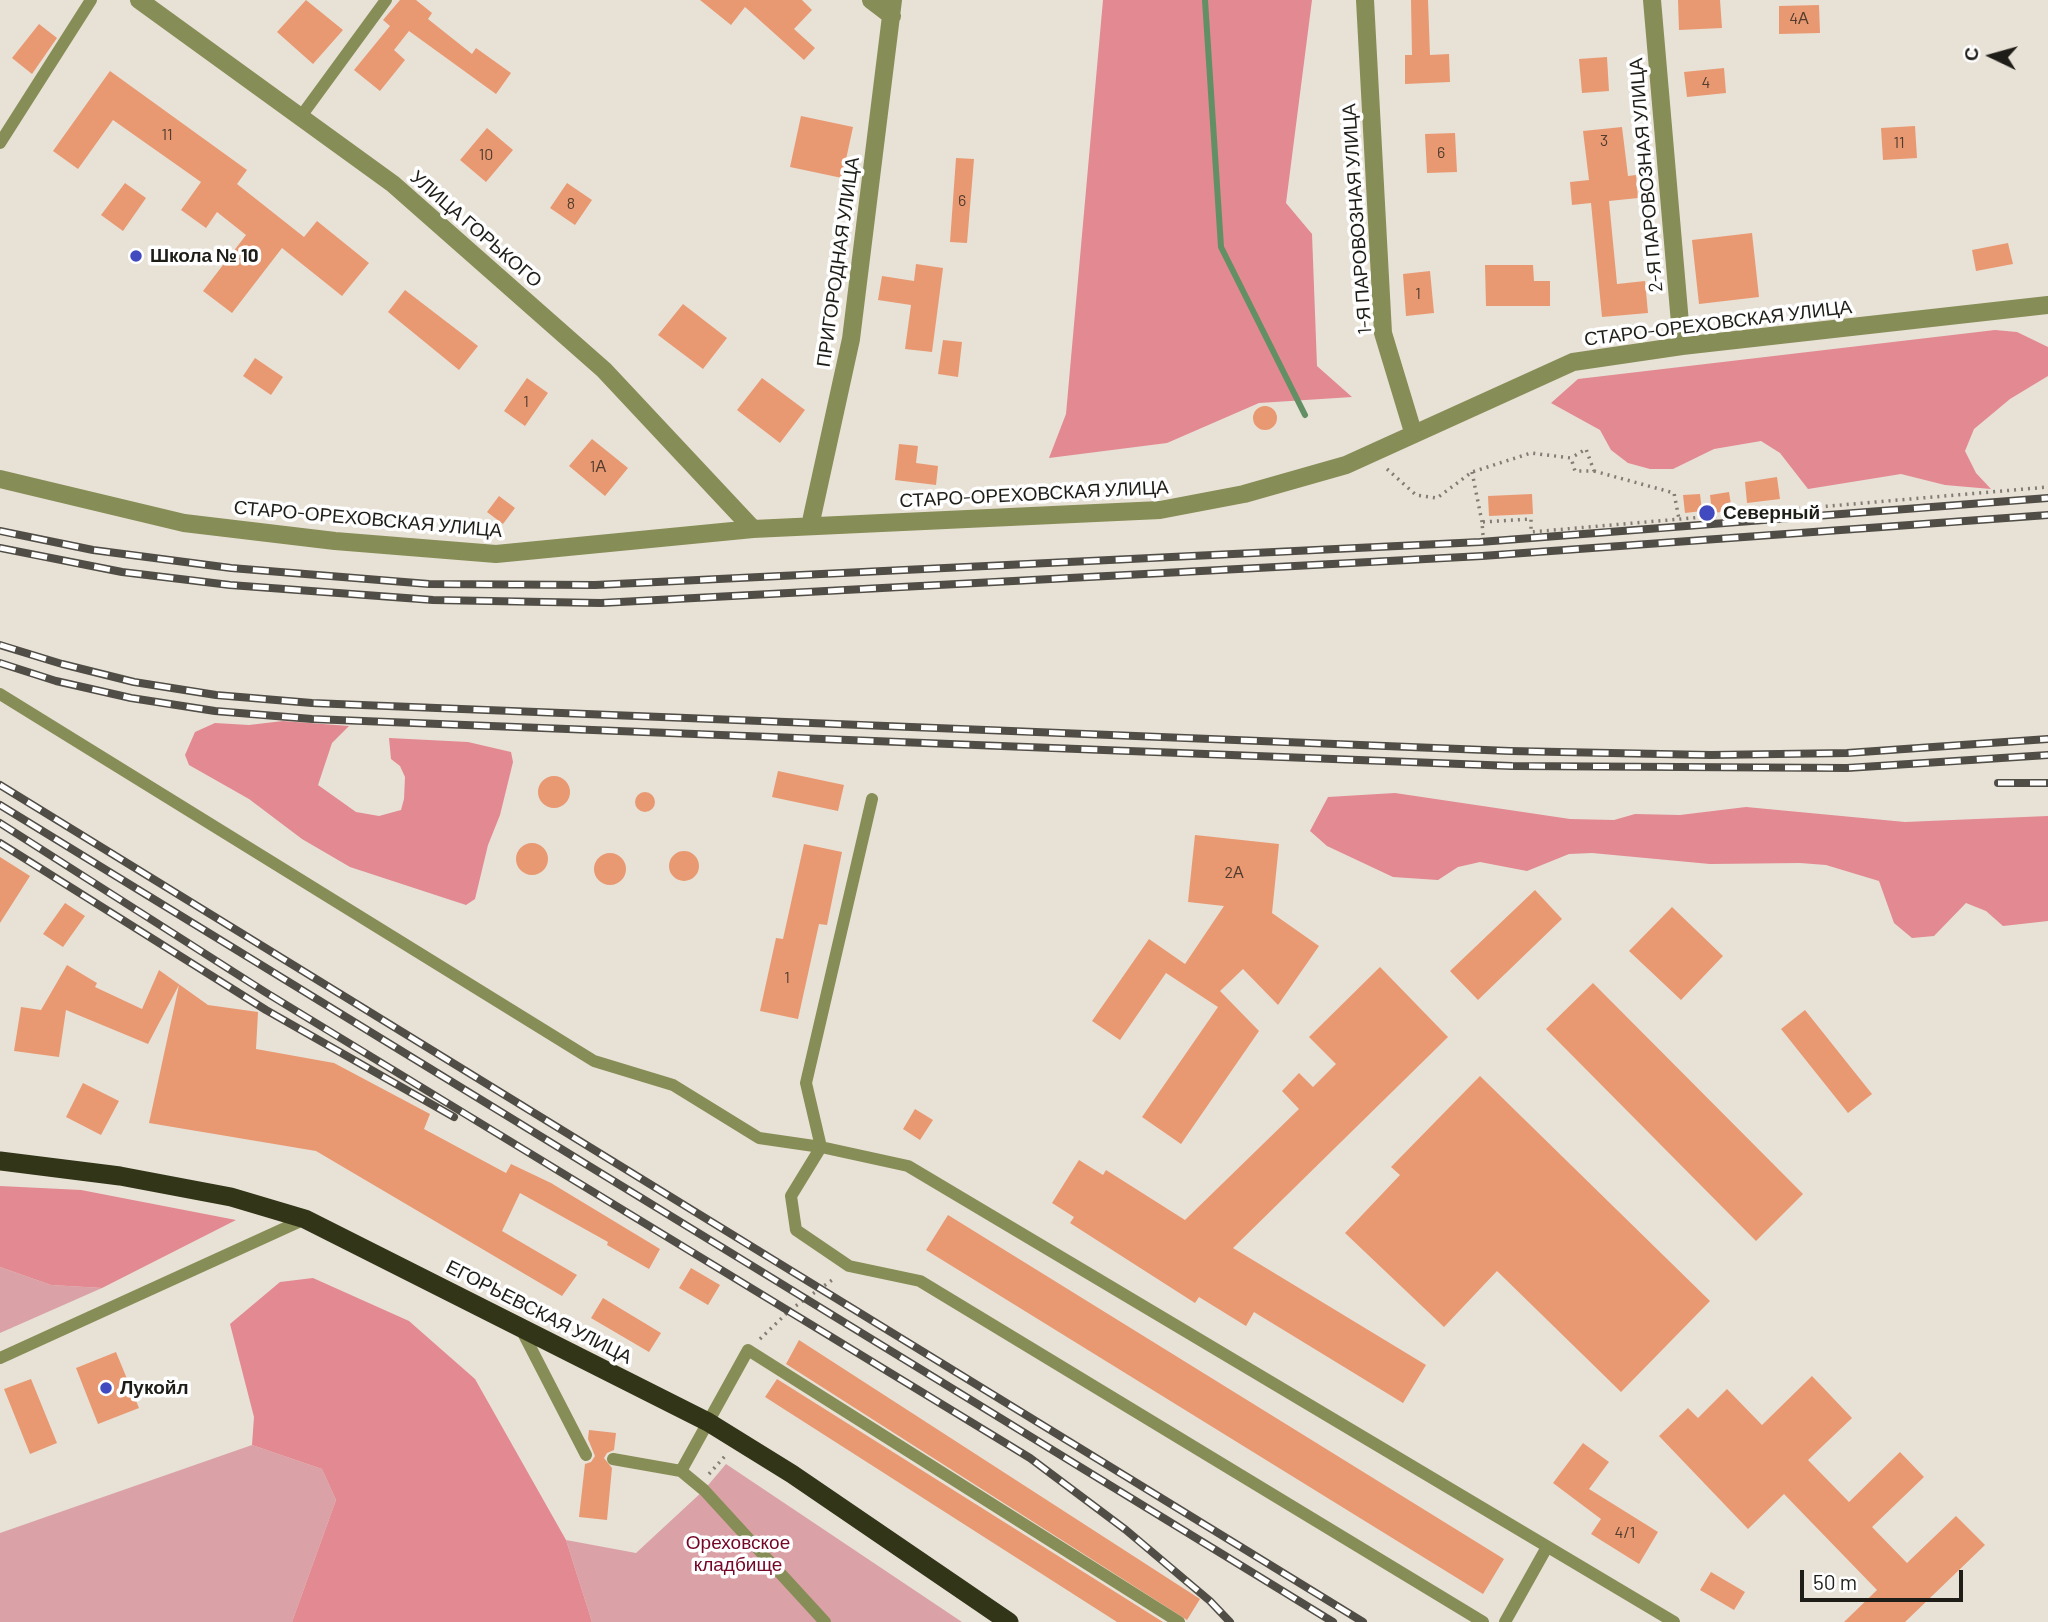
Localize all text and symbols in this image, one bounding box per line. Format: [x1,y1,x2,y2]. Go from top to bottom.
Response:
house number: 4А [1789,9,1809,29]
north arrow [1957,21,2027,91]
text: С [1959,46,1983,62]
street label: 2-Я ПАРОВОЗНАЯ УЛИЦА [1624,57,1668,293]
house number: 4 [1702,73,1710,93]
street label: 1-Я ПАРОВОЗНАЯ УЛИЦА [1338,103,1376,335]
house number: 11 [161,125,173,145]
house number: 3 [1600,131,1608,151]
house number: 11 [1893,133,1905,153]
house number: 6 [1437,143,1445,163]
house number: 10 [479,145,493,165]
street label: ПРИГОРОДНАЯ УЛИЦА [812,156,864,368]
street label: УЛИЦА ГОРЬКОГО [406,166,546,292]
house number: 6 [958,191,966,211]
house number: 8 [567,194,575,214]
place label: Школа № 10 [150,245,258,267]
marker: Школа № 10 [128,248,144,264]
house number: 1 [1415,284,1421,304]
street label: СТАРО-ОРЕХОВСКАЯ УЛИЦА [1583,295,1853,351]
house number: 1 [523,392,529,412]
house number: 1А [590,457,606,477]
street label: СТАРО-ОРЕХОВСКАЯ УЛИЦА [899,476,1169,512]
street label: СТАРО-ОРЕХОВСКАЯ УЛИЦА [233,496,503,542]
place label: Северный [1723,502,1820,524]
marker: Северный [1697,503,1717,523]
house number: 2А [1224,863,1244,883]
house number: 1 [784,968,790,988]
street label: ЕГОРЬЕВСКАЯ УЛИЦА [442,1255,636,1369]
place label: Лукойл [120,1377,189,1399]
marker: Лукойл [98,1380,114,1396]
house number: 4/1 [1615,1523,1635,1543]
park label: Ореховское кладбище [686,1532,790,1576]
scale bar [1803,1556,1966,1600]
text: 50 m [1813,1569,1857,1594]

